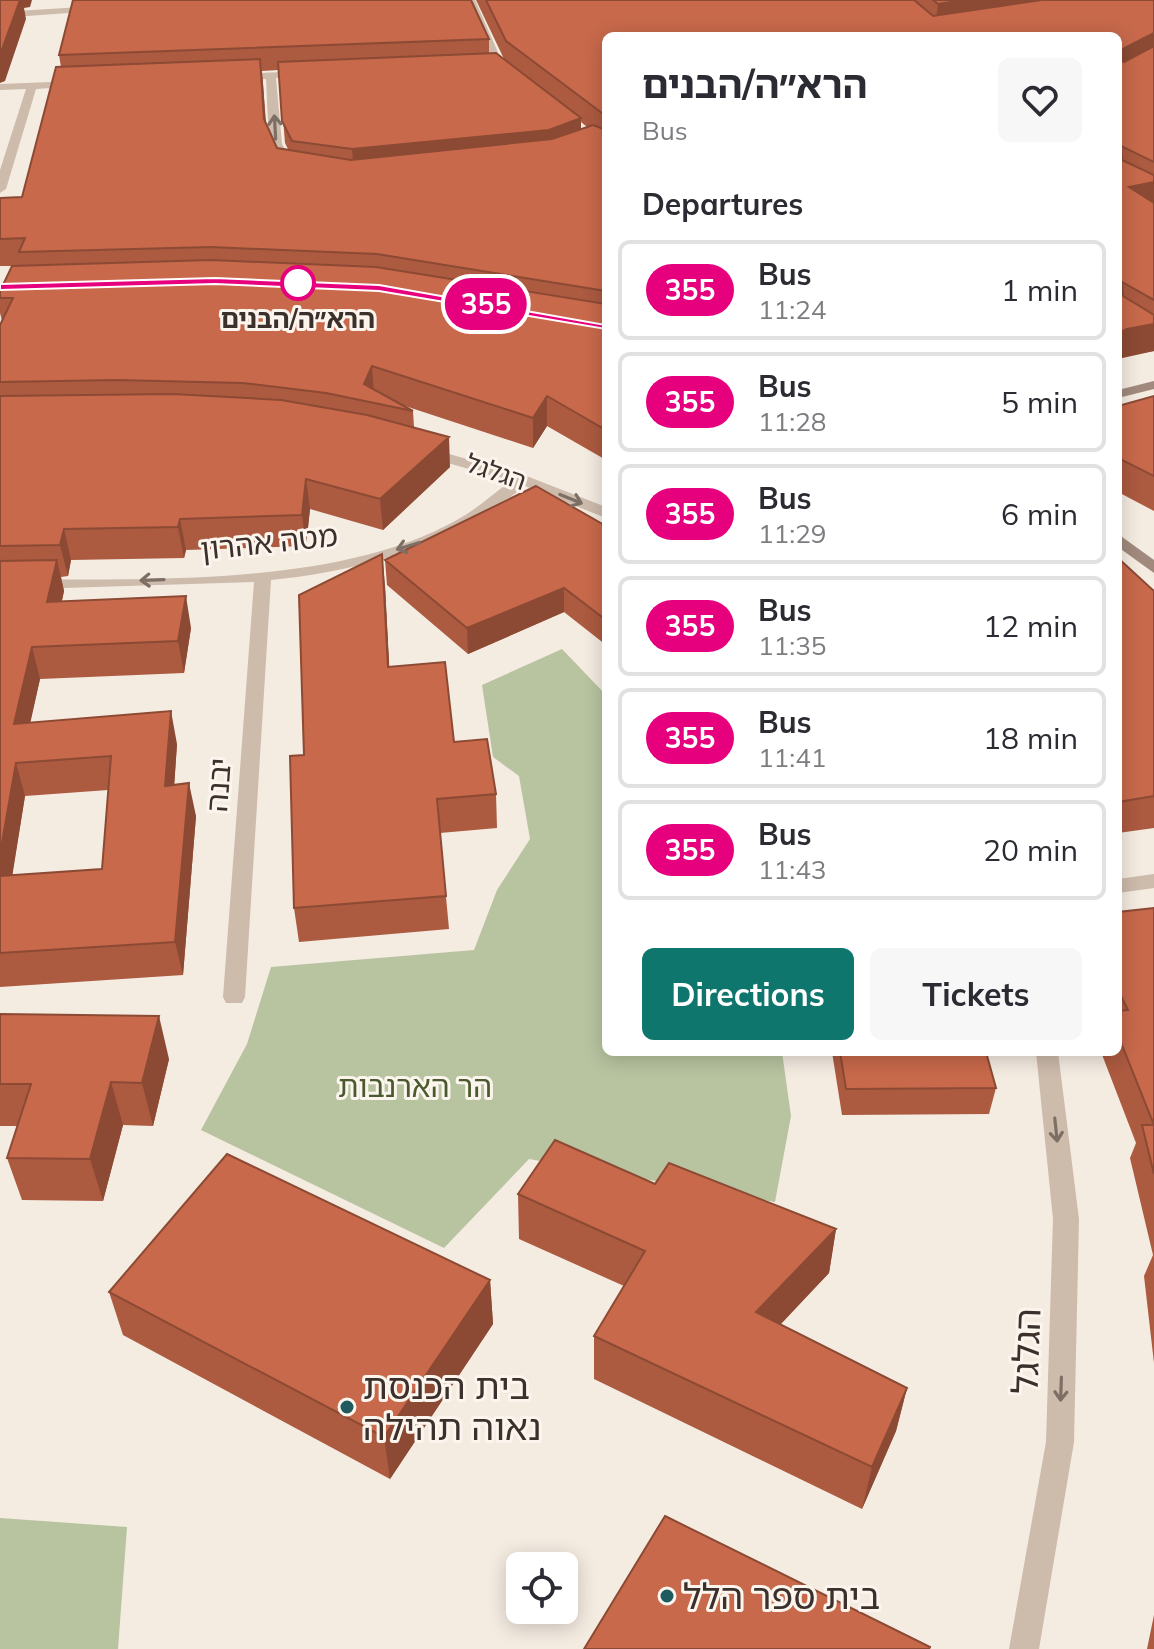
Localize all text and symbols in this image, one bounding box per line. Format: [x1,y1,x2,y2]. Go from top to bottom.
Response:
button: heart [998,58,1082,142]
text: הרא״ה/הבנים [642,60,868,108]
one-way arrow [268,114,283,141]
text: Bus [642,114,688,147]
text: Departures [642,185,803,223]
text: Bus [758,255,812,293]
marker: הרא״ה/הבנים [281,266,315,300]
text: 1 min [1001,271,1078,309]
text: 355 [665,272,715,307]
line badge: 355 [440,278,532,330]
text: 355 [461,286,511,321]
text: 11:24 [758,293,826,326]
place label: הרא״ה/הבנים [221,302,375,335]
text: Bus [758,367,812,405]
text: 5 min [1001,383,1078,421]
text: 355 [665,384,715,419]
text: 11:28 [758,405,826,438]
street label: הגלגל [462,446,531,497]
text: Bus [758,479,812,517]
one-way arrow [558,493,583,508]
text: 6 min [1001,495,1078,533]
text: 355 [665,496,715,531]
street label: מטה אהרון [198,516,339,568]
text: 11:29 [758,517,826,550]
one-way arrow [396,539,422,554]
one-way arrow [139,573,166,588]
text: Bus [758,591,812,629]
text: 12 min [983,607,1078,645]
text: 355 [665,608,715,643]
text: 11:35 [758,629,826,662]
text: Bus [758,703,812,741]
text: 18 min [983,719,1078,757]
text: 355 [665,720,715,755]
text: 11:41 [758,741,826,774]
street label: יבנה [197,757,239,813]
text: Bus [758,815,812,853]
text: 20 min [983,831,1078,869]
text: 355 [665,832,715,867]
text: 11:43 [758,853,826,886]
button: Directions [642,948,854,1040]
button: Tickets [870,948,1082,1040]
park label: הר הארנבות [338,1067,492,1105]
one-way arrow [1049,1116,1064,1142]
street label: הגלגל [1002,1307,1049,1395]
place label: בית הכנסת נאוה תהילה [363,1363,541,1449]
one-way arrow [1054,1375,1069,1402]
marker: בית הכנסת נאוה תהילה [338,1398,356,1416]
map controls [506,1552,578,1624]
button: locate [506,1552,578,1624]
place label: בית ספר הלל [683,1573,880,1618]
marker: בית ספר הלל [658,1587,676,1605]

